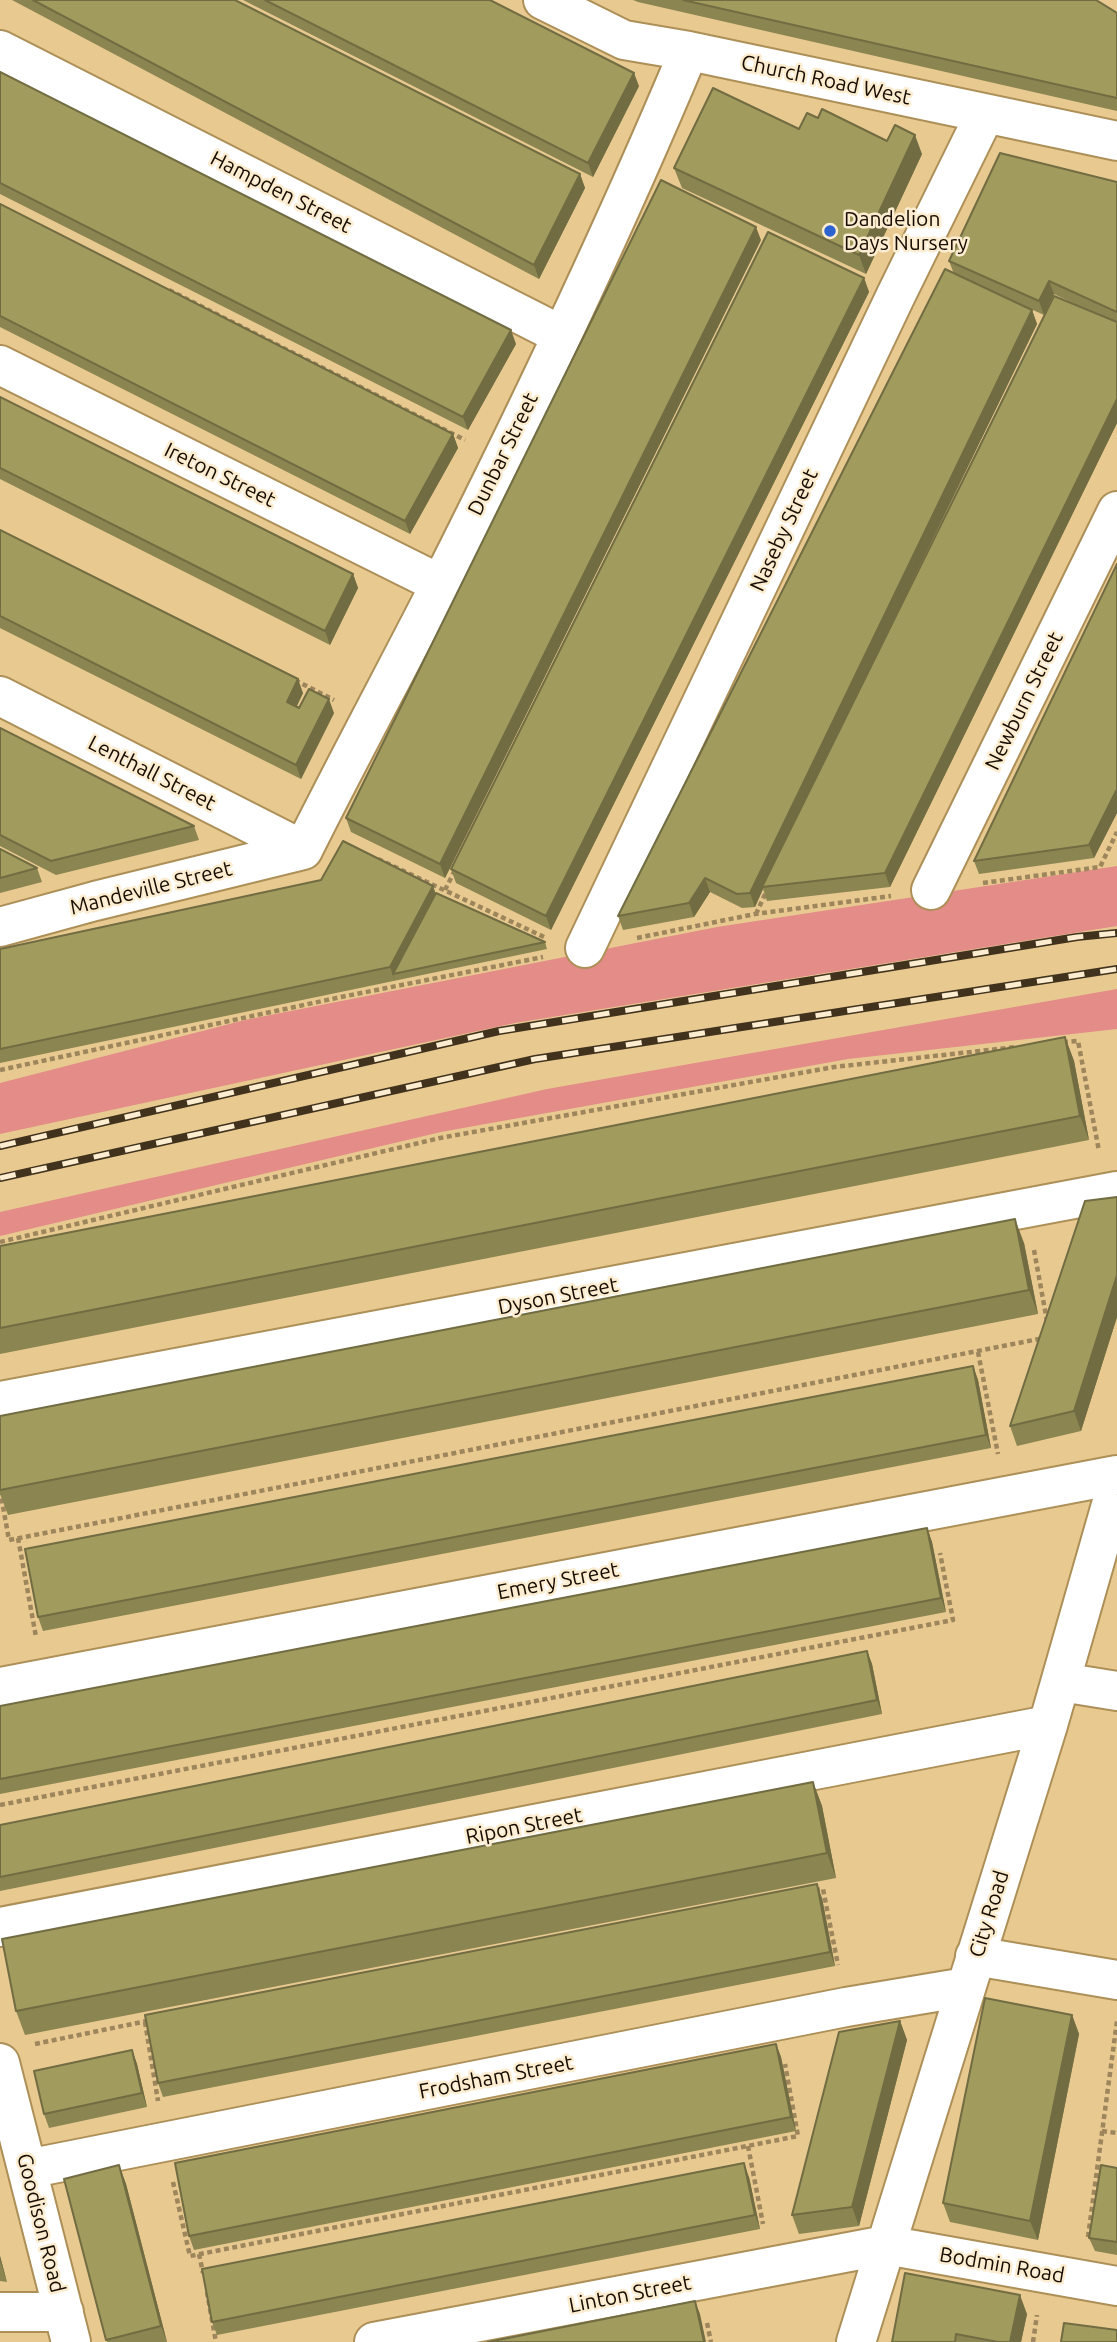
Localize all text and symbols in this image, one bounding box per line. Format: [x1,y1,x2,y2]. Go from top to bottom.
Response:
street label: Church Road West [739,50,913,110]
street label: Hampden Street [206,146,356,238]
place label: Dandelion Days Nursery [844,206,968,256]
marker: Dandelion Days Nursery [822,223,838,239]
street label: Dunbar Street [462,389,544,519]
street label: Ireton Street [160,437,280,513]
street label: Naseby Street [745,465,823,595]
street label: Newburn Street [980,628,1068,774]
street label: Lenthall Street [84,730,220,816]
street label: Mandeville Street [67,856,235,920]
street label: Dyson Street [496,1272,620,1320]
street label: Emery Street [495,1557,621,1605]
street label: Ripon Street [464,1802,584,1850]
street label: City Road [964,1867,1014,1961]
street label: Frodsham Street [417,2050,575,2104]
street label: Goodison Road [12,2151,70,2295]
street label: Bodmin Road [938,2242,1066,2288]
street label: Linton Street [567,2270,693,2318]

